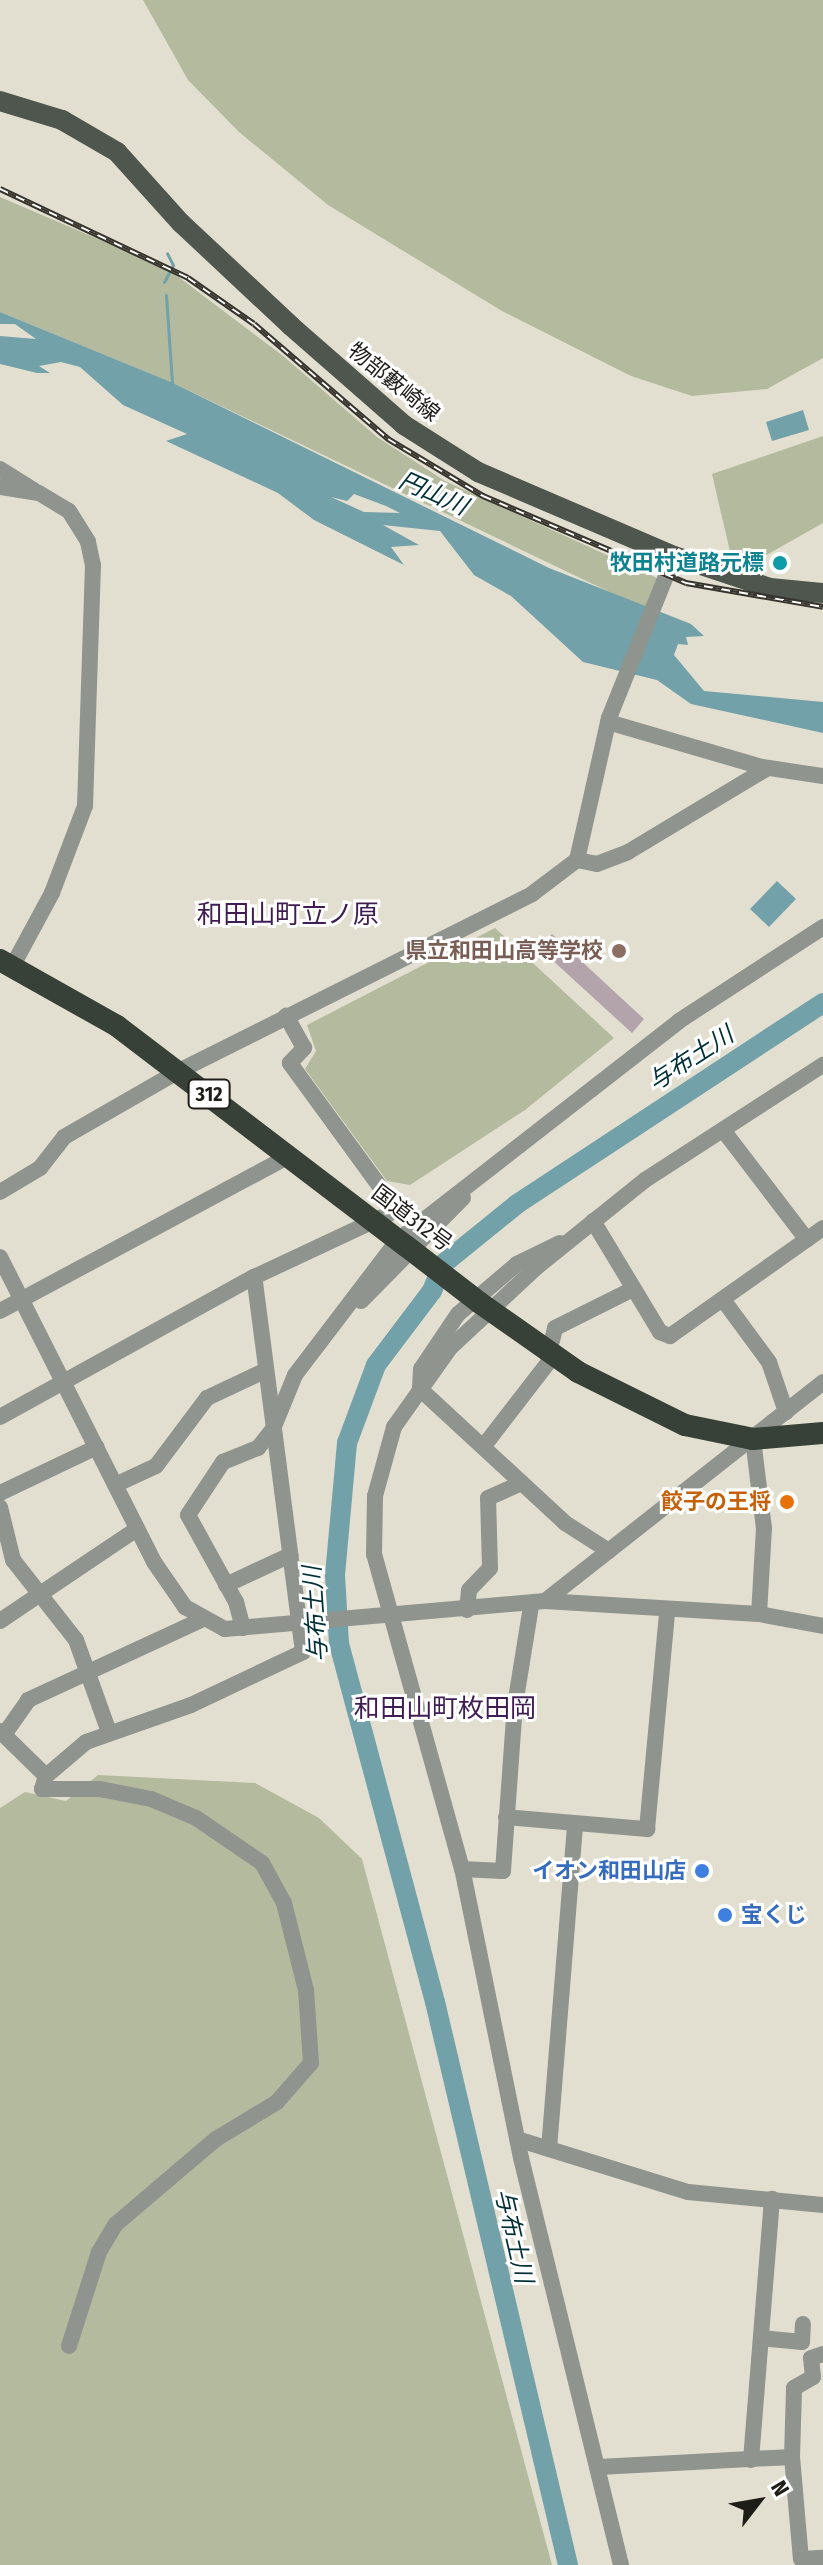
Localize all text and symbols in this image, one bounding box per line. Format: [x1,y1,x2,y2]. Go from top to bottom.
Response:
street label: 物部藪崎線 [343,337,445,427]
water label: 円山川 [394,466,472,522]
place label: 牧田村道路元標 [610,550,764,576]
marker: 牧田村道路元標 [771,554,789,572]
district label: 和田山町立ノ原 [197,899,379,931]
place label: 県立和田山高等学校 [405,938,603,964]
marker: 県立和田山高等学校 [610,942,628,960]
water label: 与布土川 [643,1021,739,1097]
road number: 312 [187,1078,231,1110]
street label: 国道312号 [367,1179,457,1257]
place label: 餃子の王将 [661,1489,771,1515]
marker: 餃子の王将 [778,1493,796,1511]
water label: 与布土川 [298,1565,334,1663]
district label: 和田山町枚田岡 [354,1693,536,1725]
place label: イオン和田山店 [532,1858,686,1884]
marker: イオン和田山店 [693,1862,711,1880]
place label: 宝くじ [741,1902,807,1928]
marker: 宝くじ [716,1906,734,1924]
water label: 与布土川 [488,2186,538,2286]
north arrow [719,2461,799,2541]
text: N [765,2476,795,2501]

